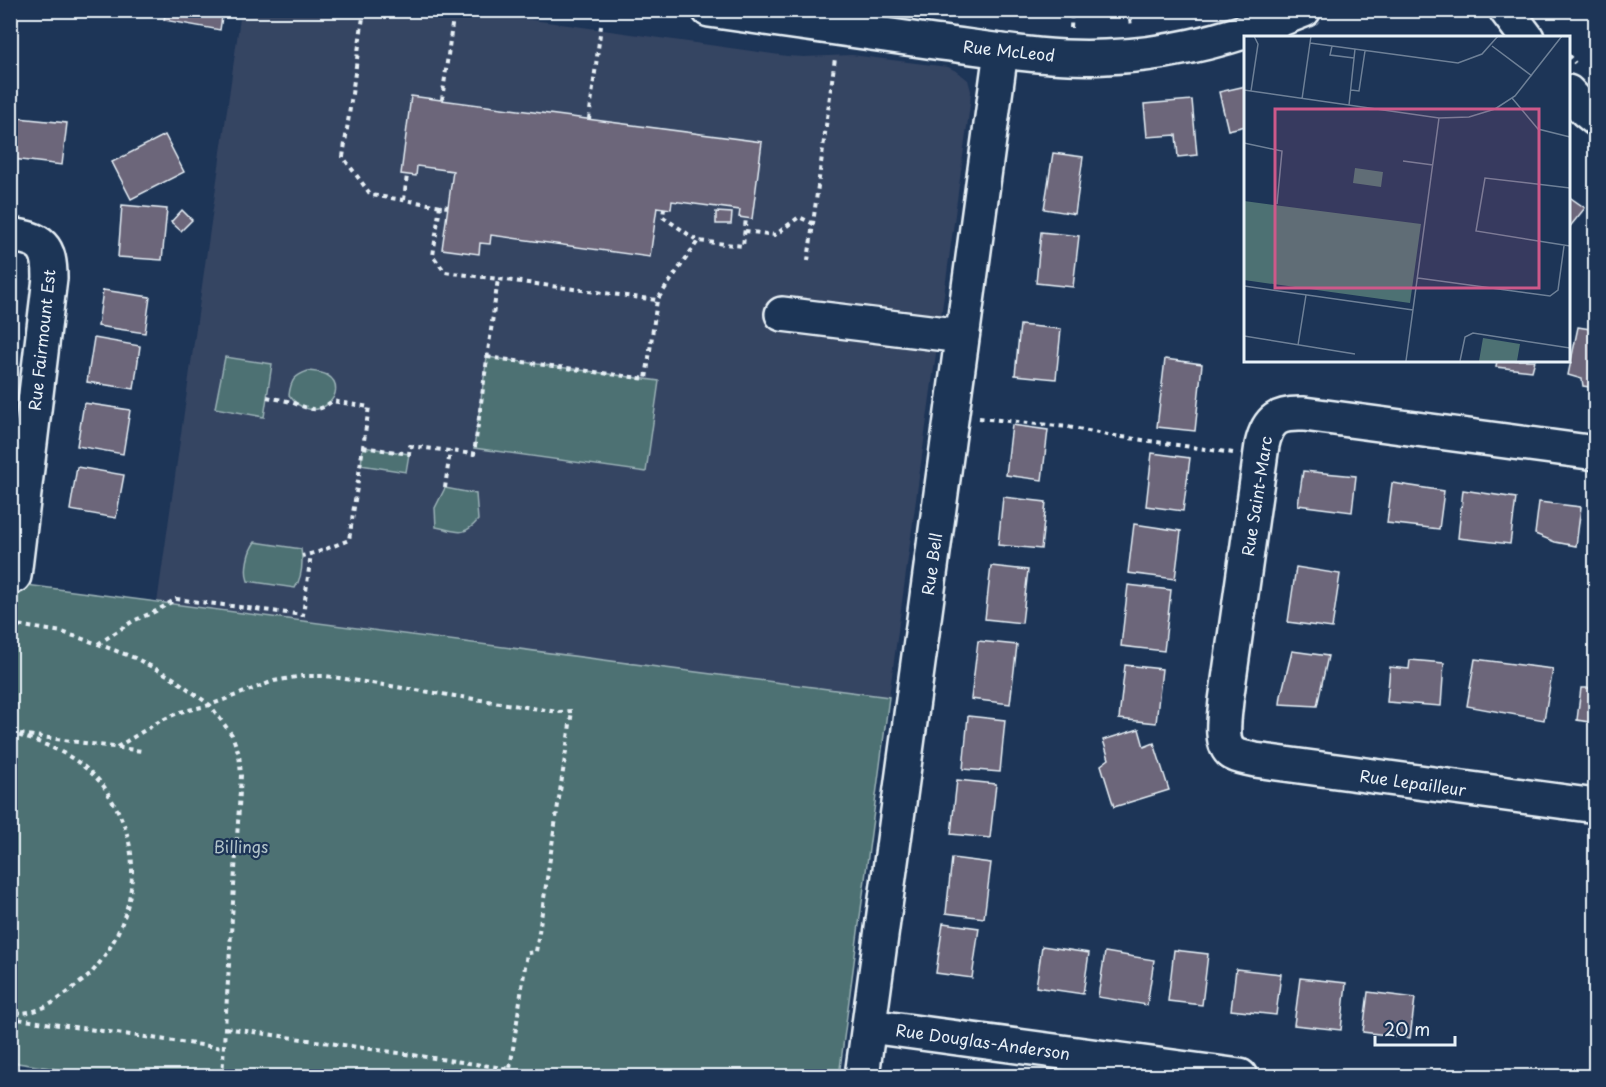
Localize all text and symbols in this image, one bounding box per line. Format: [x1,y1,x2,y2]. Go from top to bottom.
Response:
street label: Rue McLeod [962,33,1056,67]
inset map [1244,36,1570,362]
street label: Rue Fairmount Est [22,268,60,412]
street label: Rue Saint-Marc [1235,434,1277,558]
street label: Rue Bell [915,531,947,597]
street label: Rue Lepailleur [1358,763,1468,801]
park label: Billings [214,834,268,858]
scale bar [1375,1009,1454,1047]
text: 20 m [1384,1015,1430,1042]
street label: Rue Douglas-Anderson [894,1017,1072,1065]

